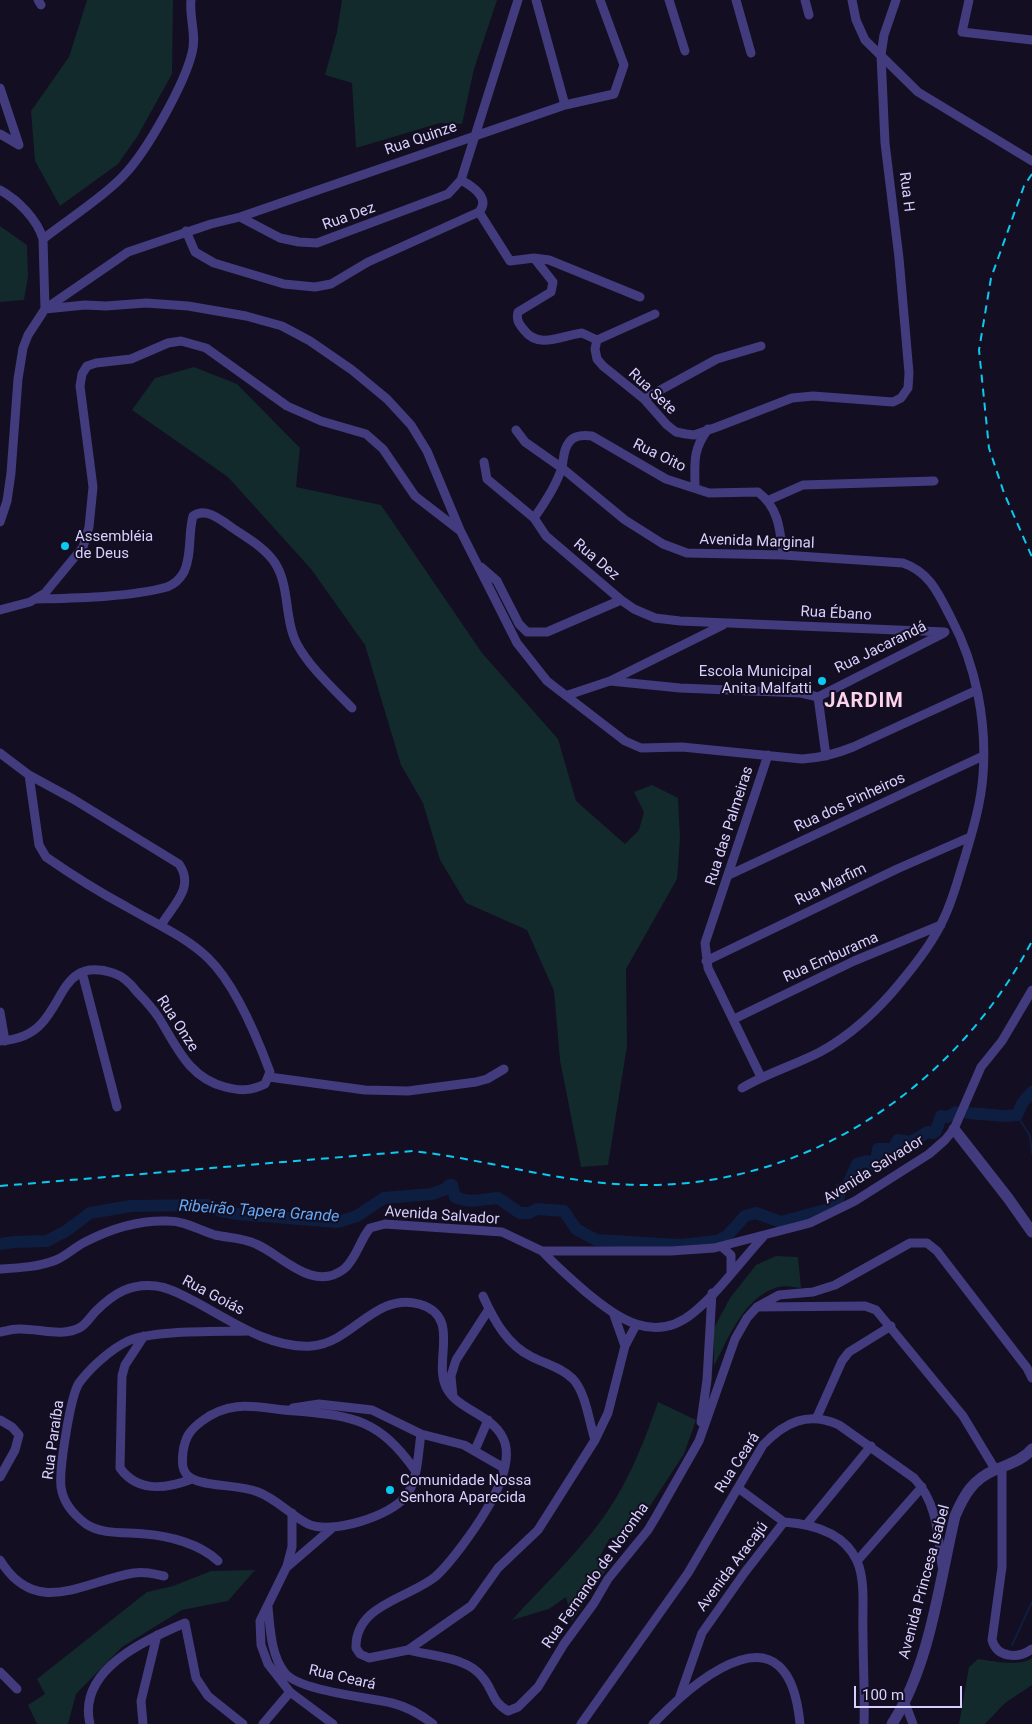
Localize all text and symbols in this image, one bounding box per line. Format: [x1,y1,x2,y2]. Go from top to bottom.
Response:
street label: Rua Quinze [383,118,459,160]
street label: Rua H [895,171,917,213]
street label: Rua Dez [320,199,378,235]
street label: Rua Sete [624,365,680,419]
street label: Rua Oito [630,435,688,477]
place label: Assembléia de Deus [75,528,153,563]
street label: Avenida Marginal [699,531,815,553]
street label: Rua Dez [569,536,623,584]
marker: Assembléia de Deus [59,540,71,552]
street label: Rua Ébano [800,603,872,625]
street label: Rua Jacarandá [832,618,930,678]
place label: Escola Municipal Anita Malfatti [699,663,812,698]
marker: Escola Municipal Anita Malfatti [816,675,828,687]
district label: JARDIM [823,690,905,714]
street label: Rua das Palmeiras [702,764,758,888]
street label: Rua dos Pinheiros [792,769,908,837]
street label: Rua Marfim [792,860,870,910]
street label: Rua Emburama [781,929,881,987]
street label: Rua Onze [152,993,202,1055]
street label: Avenida Salvador [820,1132,928,1208]
water label: Ribeirão Tapera Grande [178,1197,340,1227]
street label: Avenida Salvador [384,1203,500,1229]
street label: Rua Goiás [179,1272,247,1320]
street label: Rua Paraíba [40,1399,68,1481]
street label: Rua Ceará [712,1429,764,1497]
place label: Comunidade Nossa Senhora Aparecida [400,1472,531,1507]
marker: Comunidade Nossa Senhora Aparecida [384,1484,396,1496]
street label: Rua Fernando de Noronha [539,1500,653,1652]
street label: Avenida Princesa Isabel [896,1503,954,1661]
street label: Avenida Aracajú [693,1519,773,1615]
street label: Rua Ceará [307,1662,377,1694]
scale bar [857,1676,964,1708]
text: 100 m [862,1686,904,1704]

